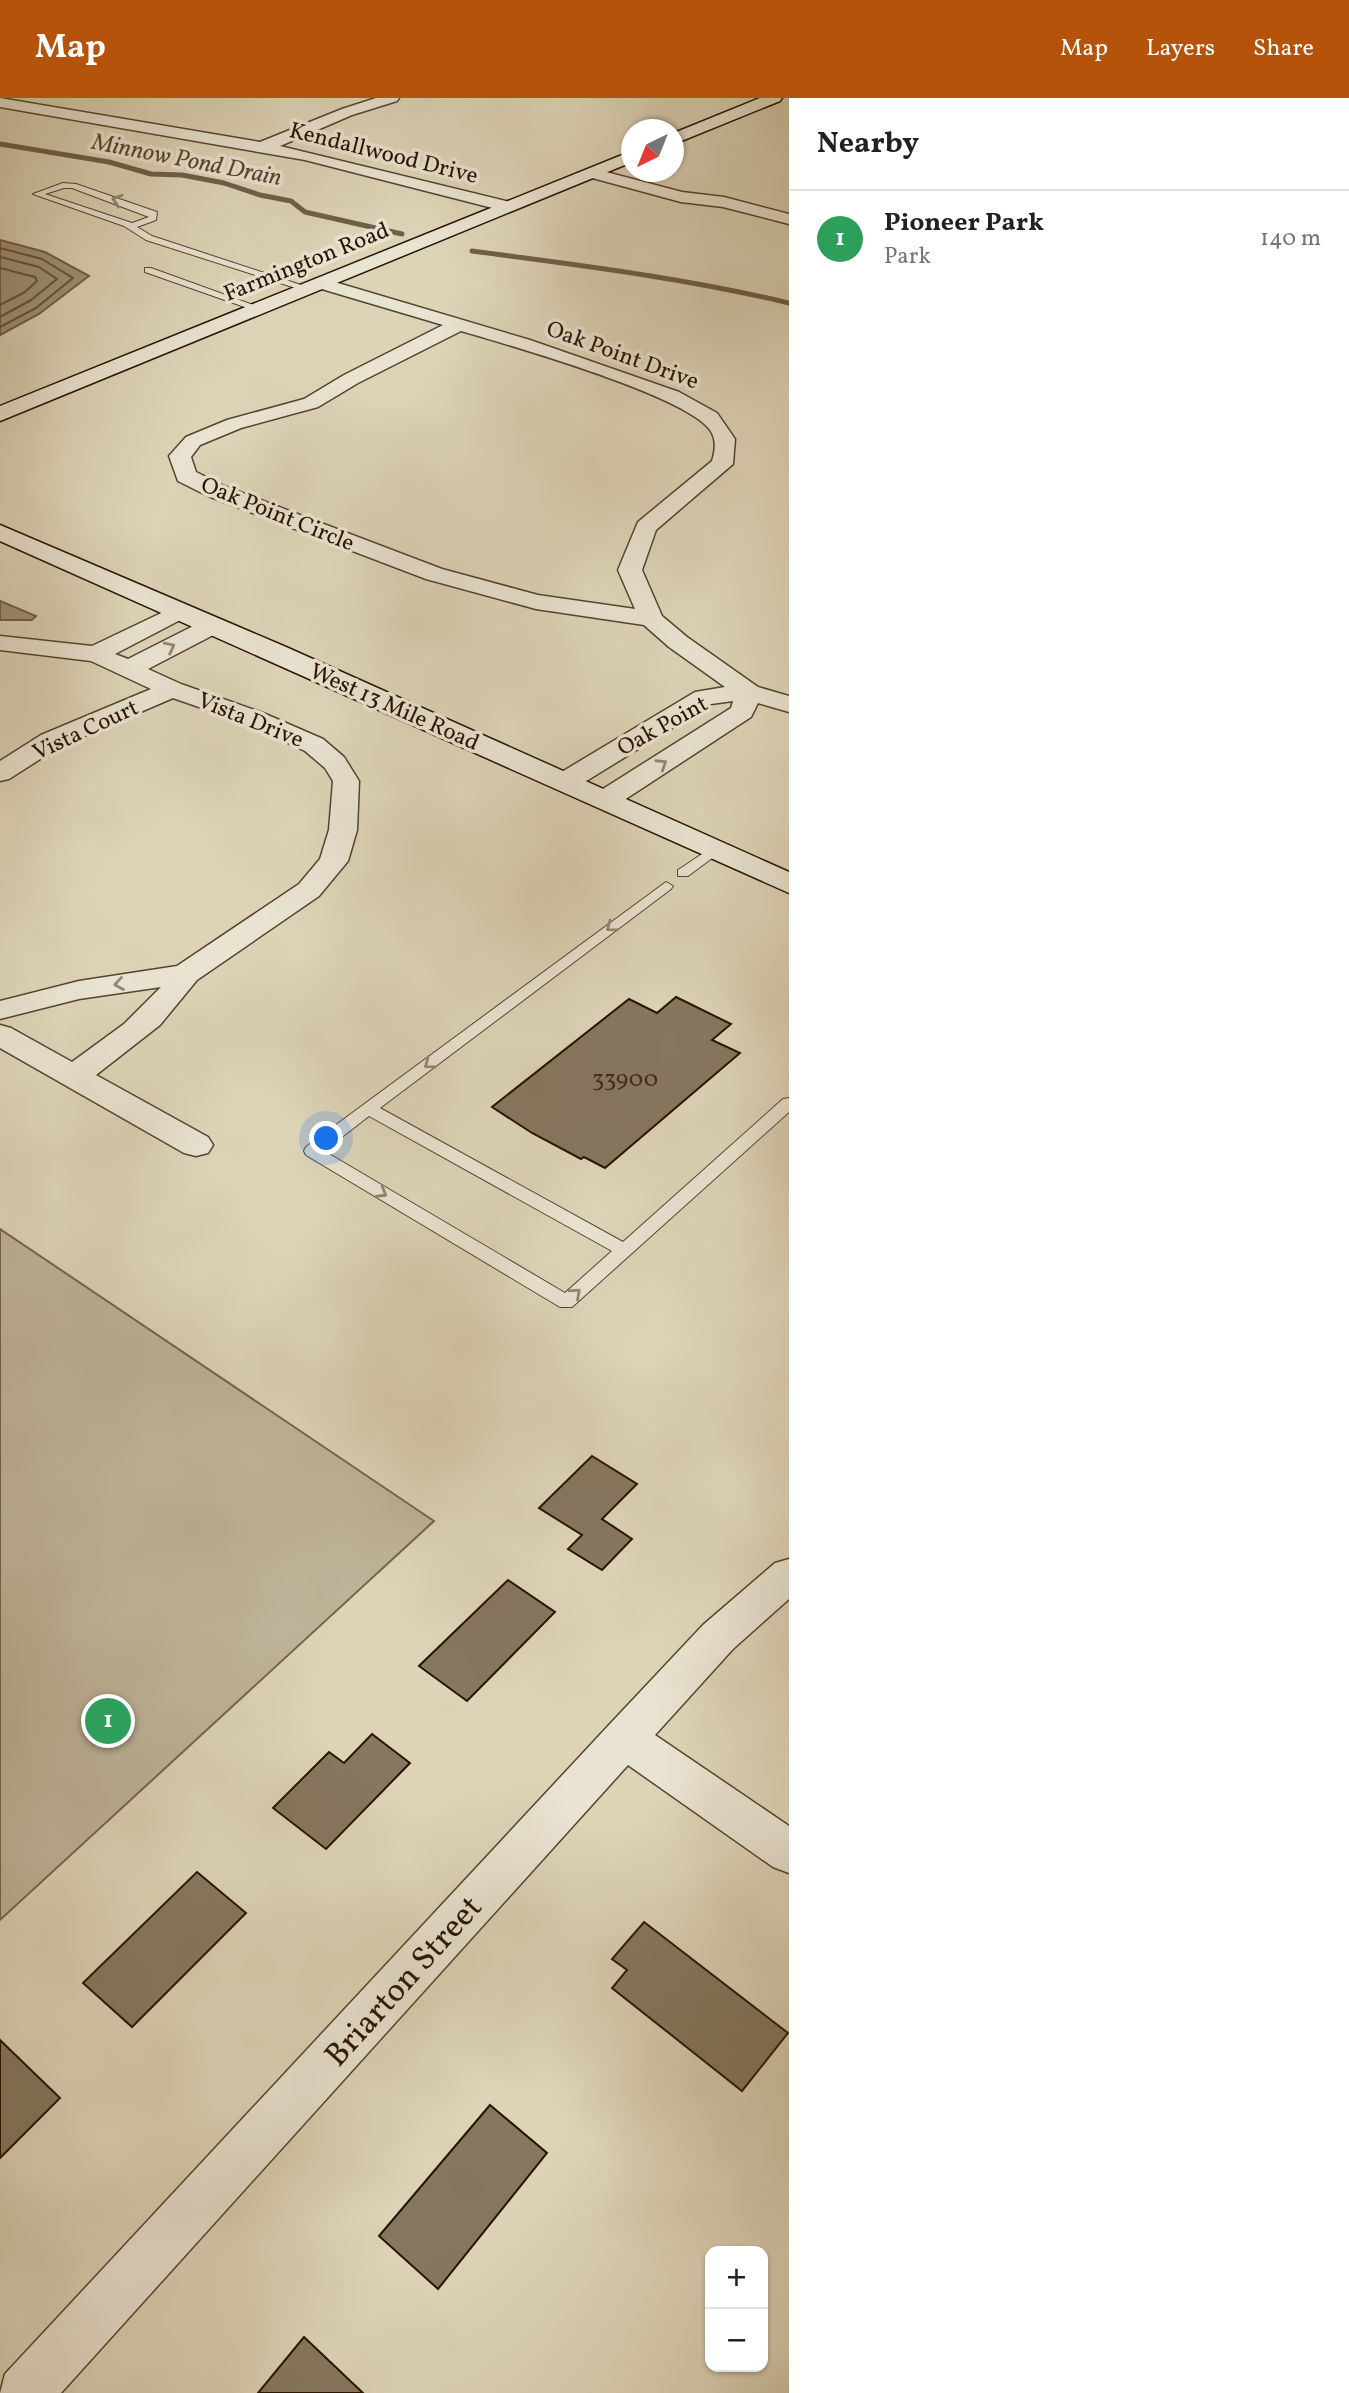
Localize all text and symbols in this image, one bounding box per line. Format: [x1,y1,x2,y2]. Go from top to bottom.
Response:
text: Map [35,26,106,72]
text: Map [1060,32,1108,66]
text: Layers [1146,32,1215,66]
text: Share [1253,32,1314,66]
street label: Kendallwood Drive [286,115,481,193]
north arrow [621,119,684,182]
text: Nearby [817,123,919,165]
water label: Minnow Pond Drain [88,126,284,196]
one-way arrow [112,194,124,208]
text: Pioneer Park [884,205,1044,241]
street label: Farmington Road [219,215,394,311]
text: 1 [835,223,845,255]
text: 140 m [1260,223,1321,255]
text: Park [884,241,931,273]
street label: Oak Point Drive [542,313,703,398]
street label: Oak Point Circle [196,470,359,560]
one-way arrow [163,642,175,656]
street label: West 13 Mile Road [304,656,484,760]
street label: Vista Drive [192,685,308,757]
street label: Oak Point [612,689,714,765]
street label: Vista Court [28,692,144,769]
one-way arrow [654,759,667,772]
one-way arrow [607,919,619,931]
one-way arrow [113,976,125,991]
one-way arrow [425,1055,437,1068]
house number: 33900 [592,1063,658,1097]
your location [309,1121,343,1155]
one-way arrow [374,1184,387,1197]
one-way arrow [568,1289,581,1301]
pin: 1 [85,1695,131,1747]
street label: Briarton Street [316,1887,494,2078]
map controls [705,2246,768,2372]
button: + [705,2246,768,2309]
button: − [705,2309,768,2372]

